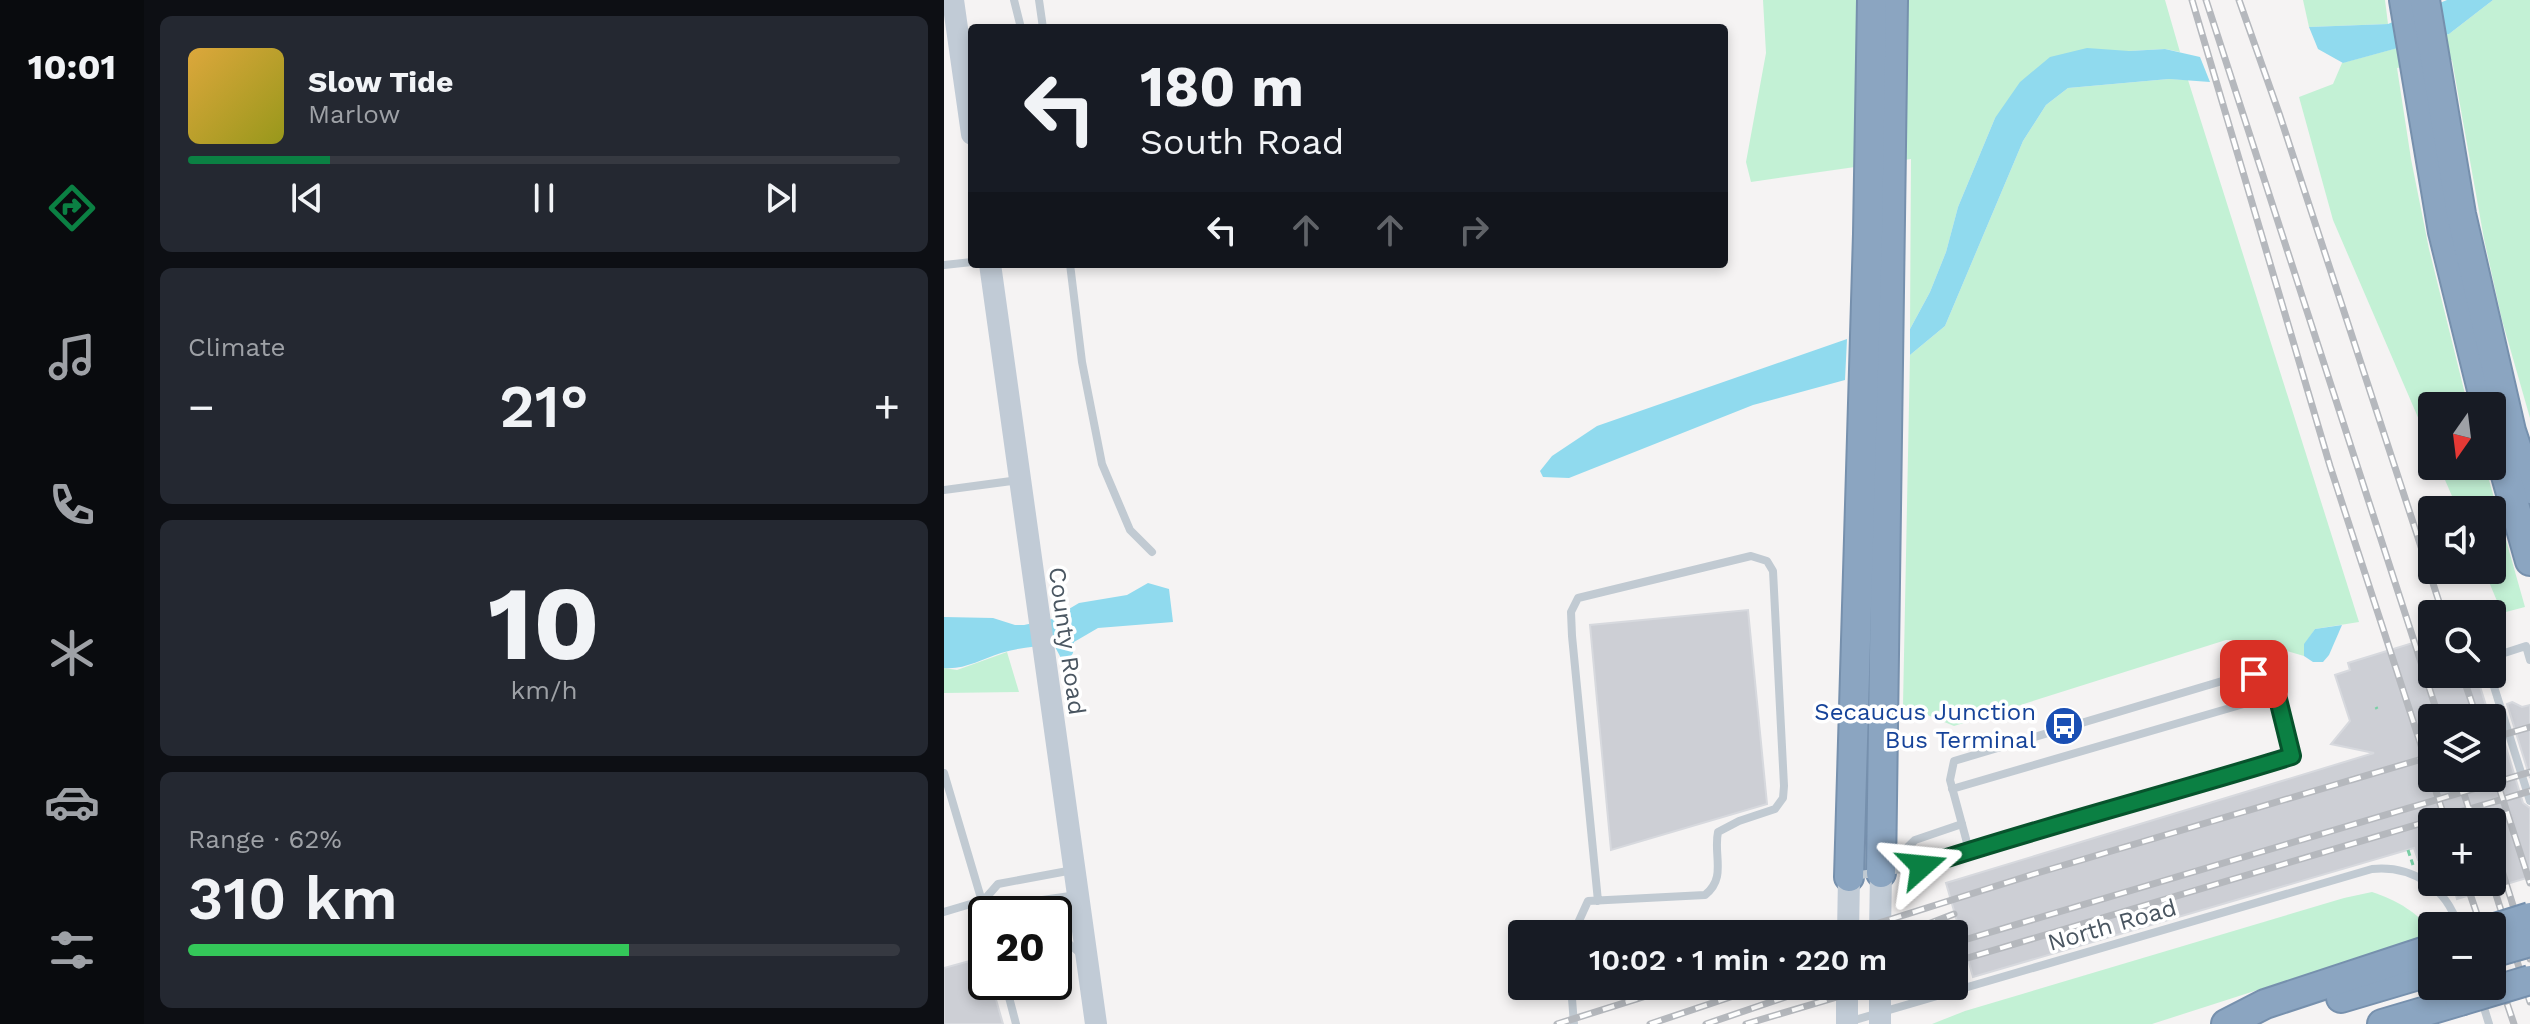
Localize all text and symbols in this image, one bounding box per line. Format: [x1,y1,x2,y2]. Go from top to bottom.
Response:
text: 10:01 [28,46,116,88]
text: 180 m [1140,54,1304,120]
icon: left [1008,56,1112,160]
text: Slow Tide [308,64,453,99]
text: Marlow [308,99,400,129]
text: South Road [1140,121,1344,163]
icon: previous [285,176,329,220]
icon: pause [522,176,566,220]
icon: next [759,176,803,220]
icon: directions [44,180,100,236]
icon: left [1200,208,1244,252]
icon: ahead [1284,208,1328,252]
icon: ahead [1368,208,1412,252]
icon: right [1452,208,1496,252]
icon: music [44,329,100,385]
text: Climate [188,332,286,362]
text: 21° [499,371,589,442]
text: − [188,381,215,433]
text: + [873,381,900,433]
north arrow [2418,392,2506,480]
map controls [2418,392,2506,1000]
icon: phone [44,477,100,533]
button: sound [2418,496,2506,584]
text: 10 [488,562,600,684]
street label: County Road [1043,565,1091,717]
button: search [2418,600,2506,688]
icon: climate [44,625,100,681]
pin [2220,640,2288,708]
icon: arrive [2232,652,2276,696]
text: km/h [511,675,577,705]
place label: Secaucus Junction Bus Terminal [1814,698,2037,754]
button: layers [2418,704,2506,792]
bus stop icon: Secaucus Junction Bus Terminal [2043,705,2085,747]
icon: car [44,774,100,830]
button: + [2418,808,2506,896]
text: Range · 62% [188,824,342,854]
position arrow [1880,824,1964,908]
text: 310 km [188,863,398,934]
street label: North Road [2044,893,2180,957]
speed limit sign: 20 [968,896,1072,1000]
button: − [2418,912,2506,1000]
icon: filters [44,922,100,978]
text: 10:02 · 1 min · 220 m [1589,942,1887,977]

